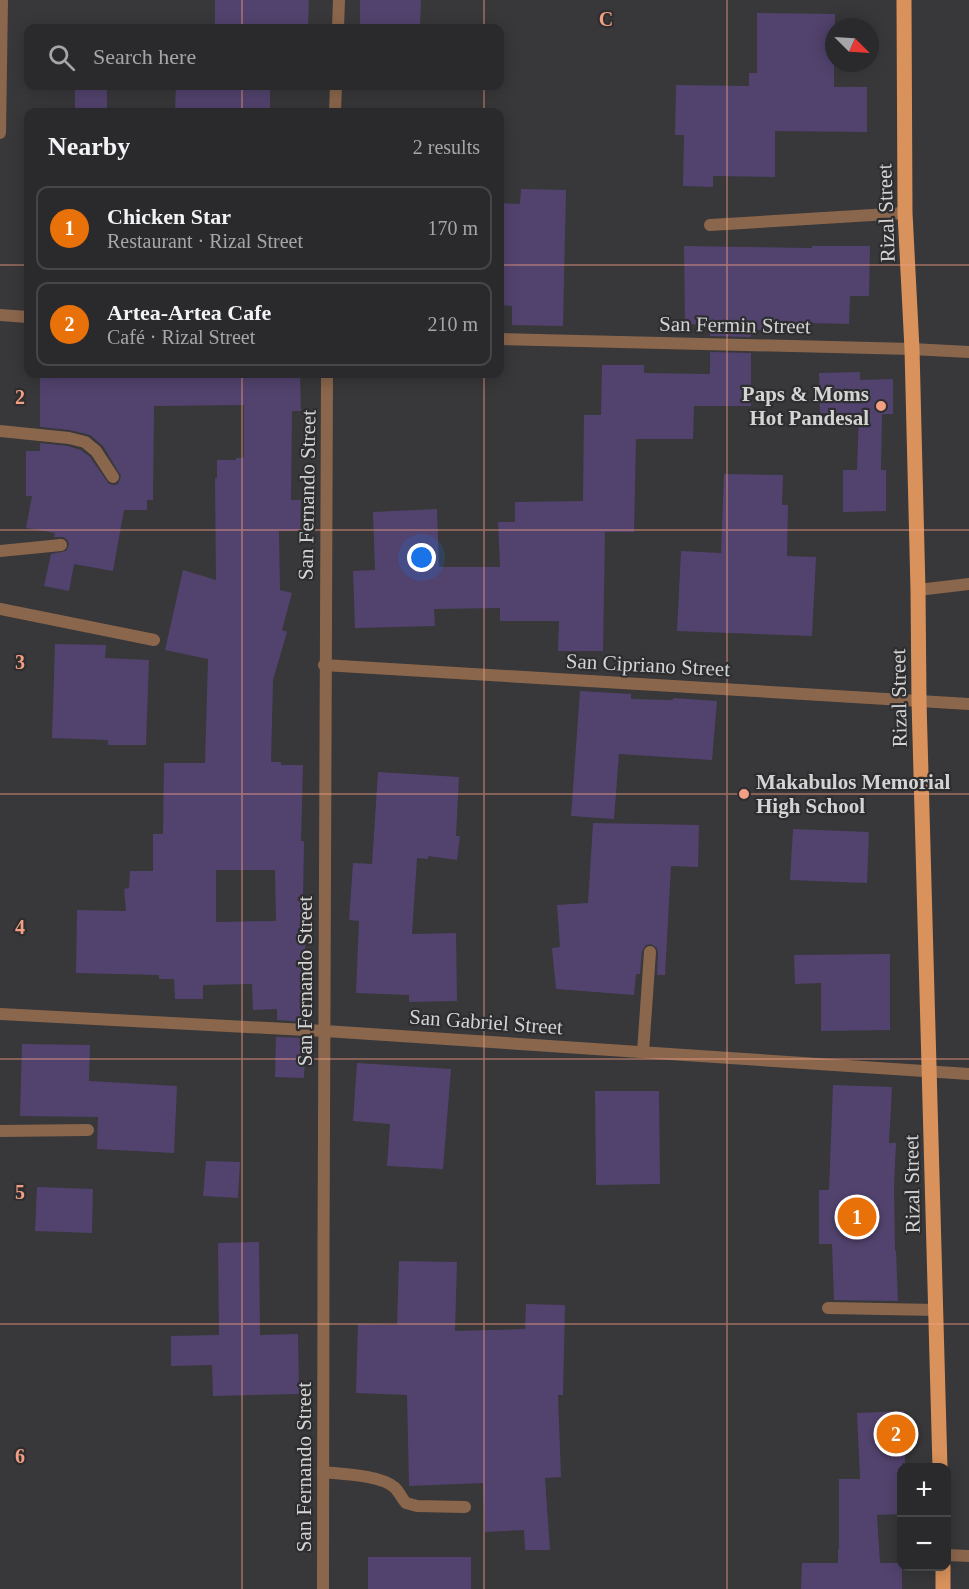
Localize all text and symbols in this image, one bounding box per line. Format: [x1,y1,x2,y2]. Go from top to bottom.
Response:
text: C [599,8,613,30]
north arrow [825,18,879,72]
search box [24,24,504,90]
icon: search [45,41,78,74]
text: Search here [93,44,196,69]
text: Nearby [48,132,130,161]
text: 2 results [413,136,480,158]
street label: Rizal Street [872,163,900,263]
text: Chicken Star [107,204,231,229]
text: 1 [65,217,75,239]
text: 170 m [427,217,478,239]
text: Restaurant · Rizal Street [107,230,303,252]
text: Artea-Artea Cafe [107,300,271,325]
street label: San Fermin Street [659,312,811,338]
text: 2 [65,313,75,335]
text: 210 m [427,313,478,335]
text: Café · Rizal Street [107,326,255,348]
place label: Paps & Moms Hot Pandesal [742,382,869,430]
text: 2 [15,386,25,408]
marker: Paps & Moms Hot Pandesal [874,399,888,413]
street label: San Fernando Street [294,409,320,580]
your location [407,543,436,572]
street label: Rizal Street [886,648,912,747]
street label: San Cipriano Street [565,649,731,681]
text: 3 [15,651,25,673]
place label: Makabulos Memorial High School [756,770,950,818]
marker: Makabulos Memorial High School [737,787,751,801]
street label: San Fernando Street [293,896,317,1066]
text: 4 [15,916,25,938]
street label: San Gabriel Street [408,1005,564,1039]
street label: Rizal Street [899,1134,925,1233]
text: 5 [15,1181,25,1203]
pin: 1 [838,1194,876,1240]
street label: San Fernando Street [292,1382,316,1552]
pin: 2 [876,1412,916,1456]
text: 6 [15,1445,25,1467]
map controls [897,1463,951,1571]
button: + [897,1463,951,1517]
button: − [897,1517,951,1571]

